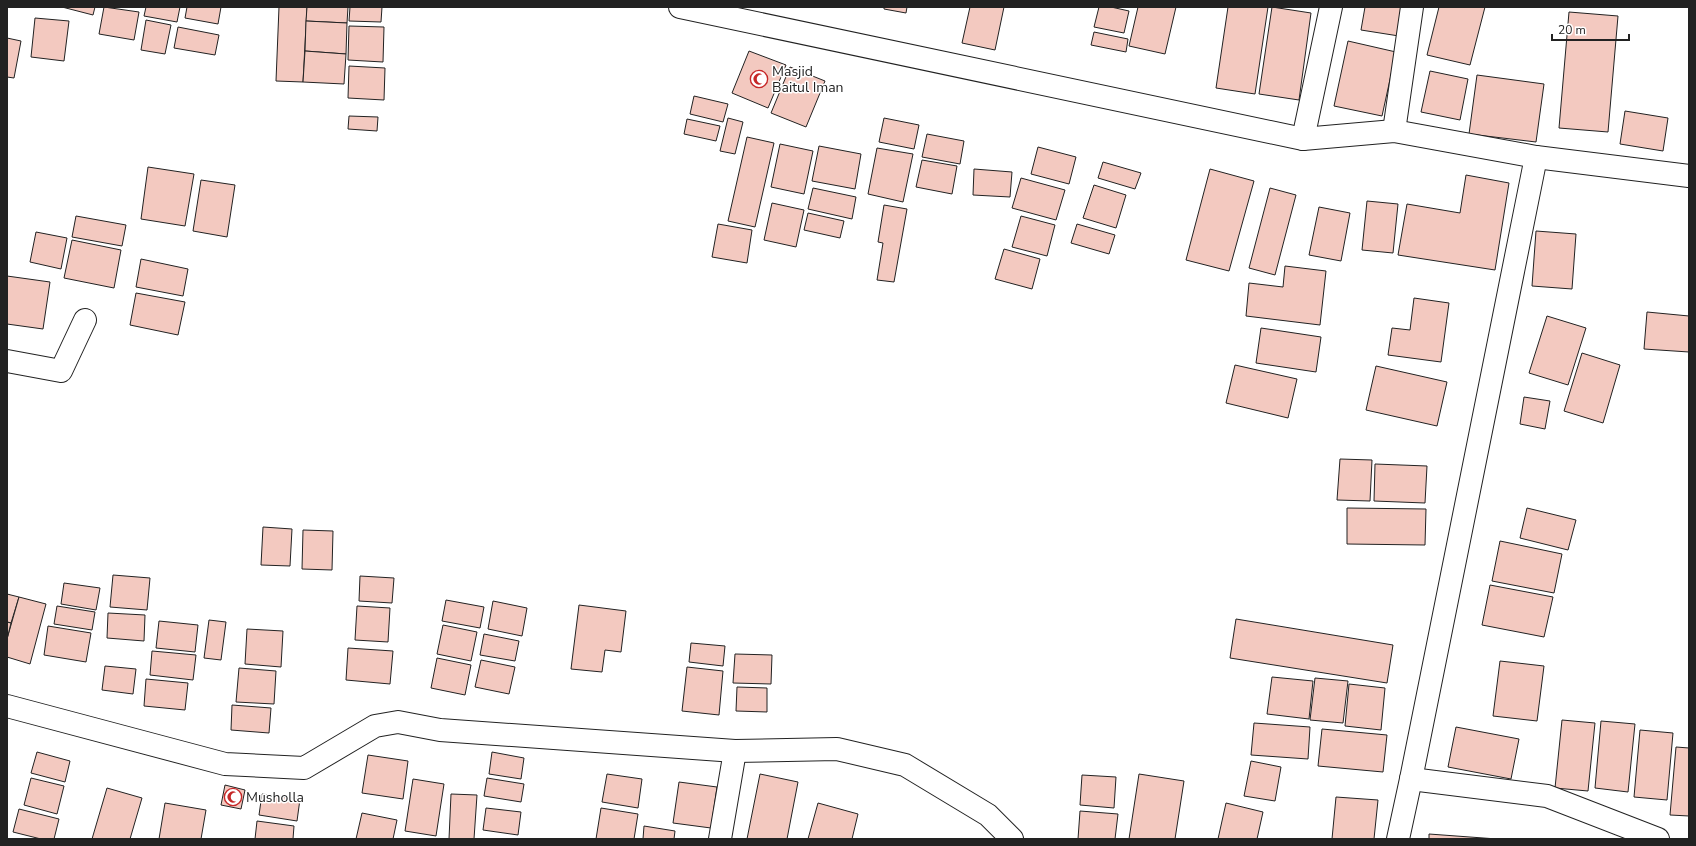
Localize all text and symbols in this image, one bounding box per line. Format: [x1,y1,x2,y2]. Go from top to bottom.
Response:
scale bar [1552,16,1629,42]
text: 20 m [1558,22,1586,38]
place label: Masjid Baitul Iman [772,62,844,97]
mosque icon: Masjid Baitul Iman [749,69,769,89]
mosque icon: Musholla [223,787,243,807]
place label: Musholla [246,788,304,807]

